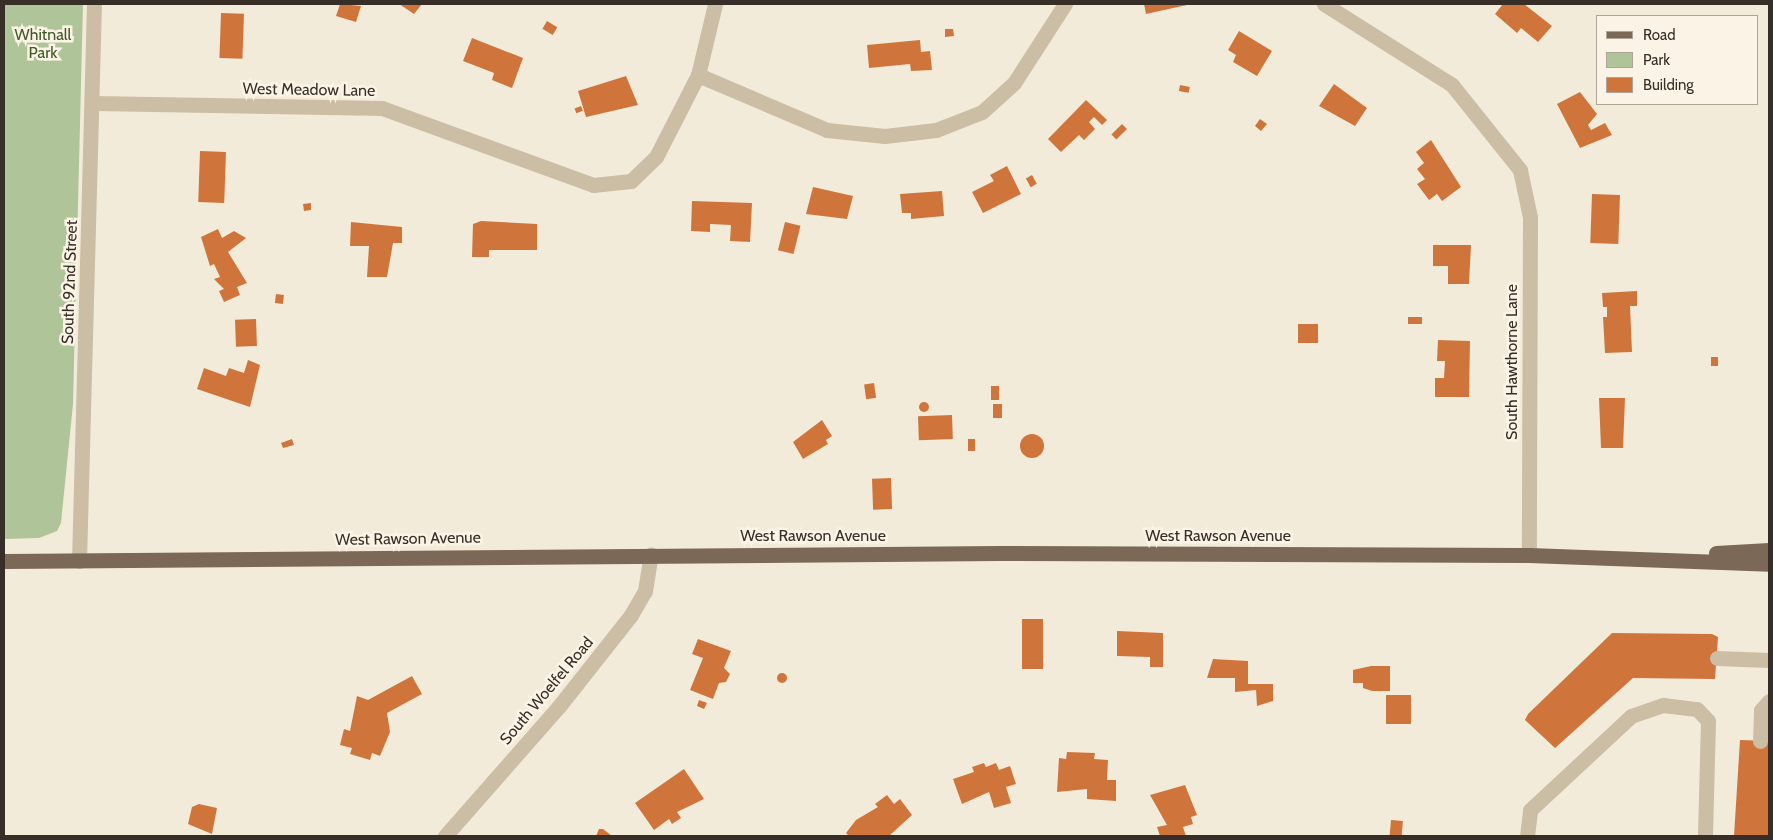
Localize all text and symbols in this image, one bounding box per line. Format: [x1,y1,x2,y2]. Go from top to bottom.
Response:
legend [1596,15,1758,105]
park label: Whitnall Park [15,25,71,63]
text: Road [1643,26,1676,44]
text: Park [1643,51,1670,69]
text: Building [1643,76,1694,94]
street label: West Meadow Lane [243,79,375,101]
street label: South 92nd Street [58,220,82,344]
street label: South Hawthorne Lane [1502,284,1522,440]
street label: West Rawson Avenue [740,526,886,546]
street label: West Rawson Avenue [1145,526,1291,546]
street label: West Rawson Avenue [335,528,481,550]
street label: South Woelfel Road [496,633,598,749]

